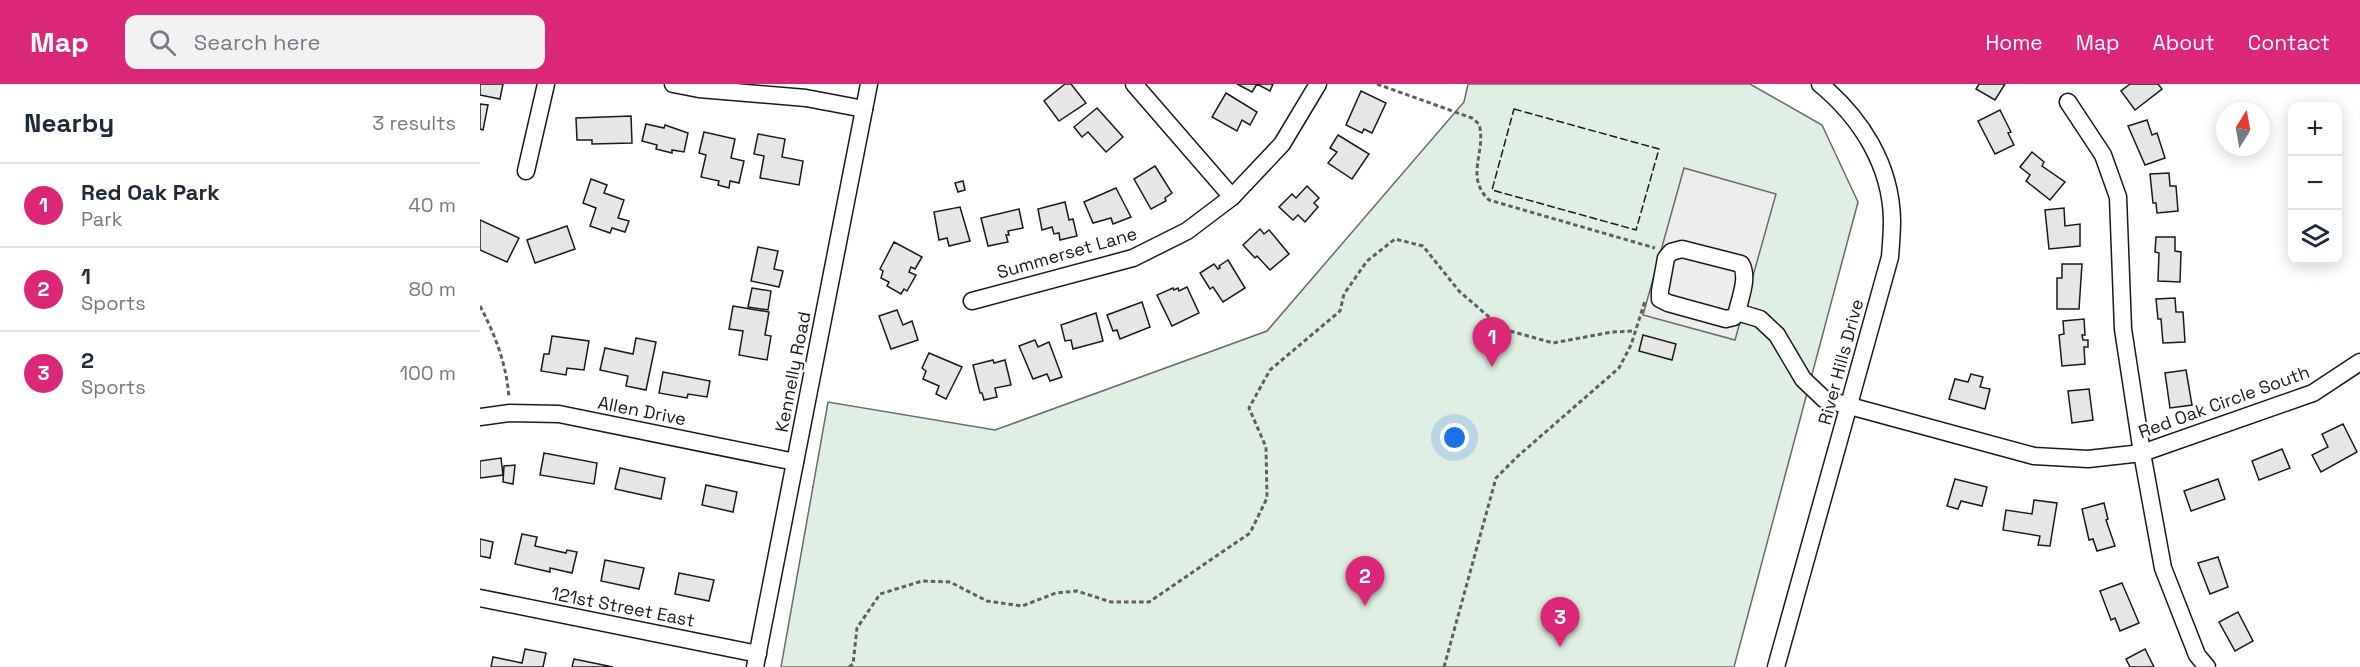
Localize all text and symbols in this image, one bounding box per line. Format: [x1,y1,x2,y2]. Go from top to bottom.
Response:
search box [125,15,545,69]
text: Map [30,24,89,60]
icon: search [146,26,179,59]
text: Search here [194,28,321,56]
text: Home [1985,29,2043,56]
text: Map [2076,29,2120,56]
text: About [2153,29,2215,56]
text: Contact [2248,29,2330,56]
north arrow [2216,102,2270,156]
map controls [2288,102,2342,264]
button: + [2288,102,2342,156]
text: Nearby [24,106,114,140]
text: 3 results [372,110,456,136]
button: − [2288,156,2342,210]
text: Red Oak Park [81,178,220,206]
text: 1 [39,192,48,218]
text: 40 m [408,192,456,218]
text: Park [81,206,123,232]
button: layers [2288,210,2342,264]
street label: Summerset Lane [994,222,1140,284]
text: 1 [81,262,91,290]
text: 2 [38,276,49,302]
text: 80 m [408,276,456,302]
text: Sports [81,290,146,316]
street label: River Hills Drive [1813,296,1868,427]
street label: Kennelly Road [770,310,815,434]
pin: 1 [1472,318,1512,367]
text: 2 [81,346,94,374]
text: 3 [37,360,50,386]
text: 100 m [400,360,456,386]
street label: Red Oak Circle South [2135,360,2312,443]
text: Sports [81,374,146,400]
street label: Allen Drive [596,391,688,430]
your location [1440,423,1469,452]
pin: 2 [1346,556,1384,606]
street label: 121st Street East [549,581,697,632]
pin: 3 [1540,598,1580,647]

